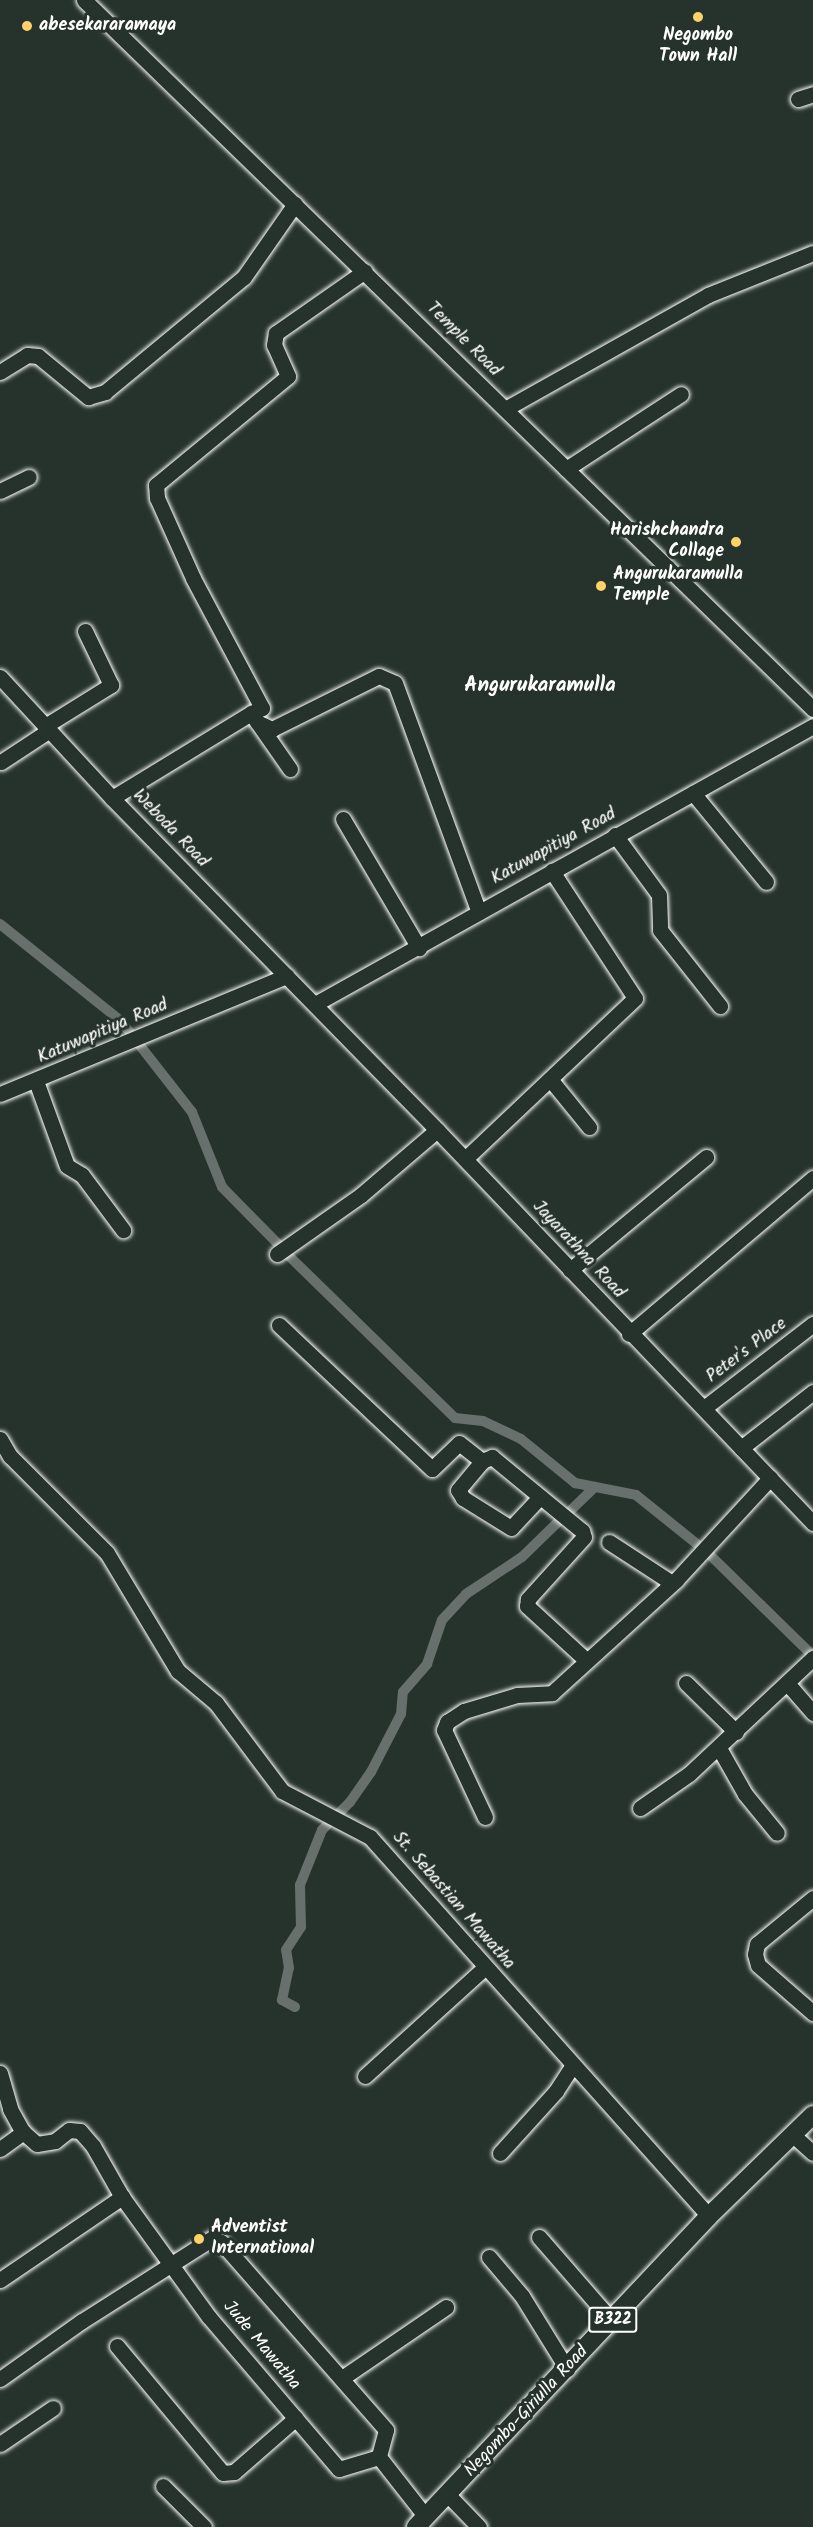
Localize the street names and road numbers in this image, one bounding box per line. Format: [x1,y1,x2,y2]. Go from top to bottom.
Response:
street label: Temple Road [421,298,505,382]
street label: Weboda Road [127,785,213,873]
street label: Katuwapitiya Road [488,804,620,890]
street label: Katuwapitiya Road [35,995,171,1069]
street label: Jayarathna Road [527,1197,629,1303]
street label: Peter's Place [703,1314,791,1388]
street label: St. Sebastian Mawatha [387,1828,519,1974]
street label: Jude Mawatha [217,2297,305,2395]
road number: B322 [588,2307,638,2333]
street label: Negombo-Giriulla Road [460,2342,594,2482]

